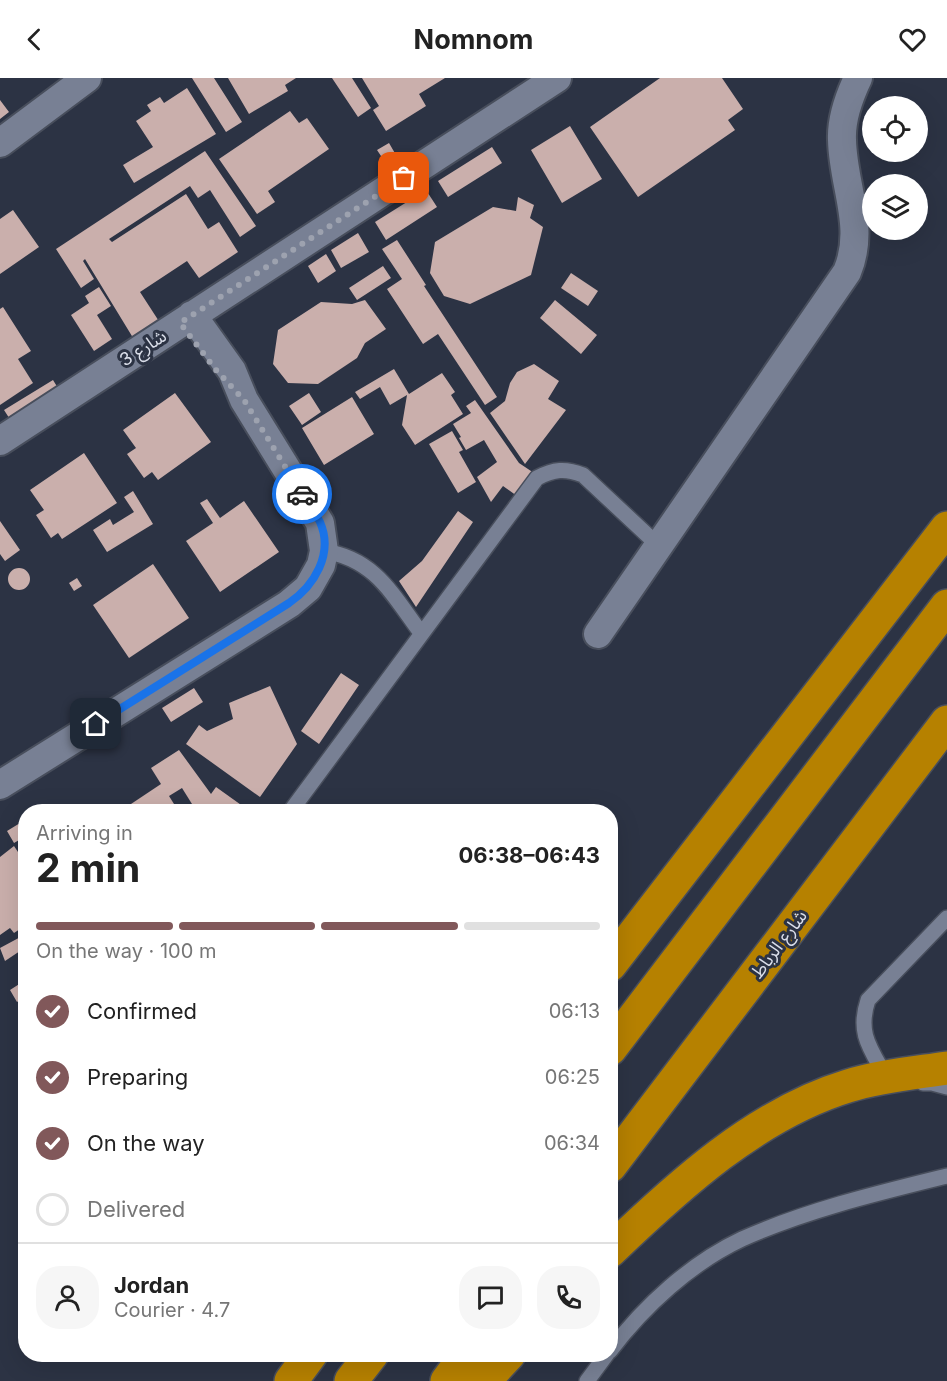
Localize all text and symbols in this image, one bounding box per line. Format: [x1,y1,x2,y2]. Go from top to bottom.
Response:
icon: back [18,23,51,56]
text: Nomnom [414,23,533,56]
icon: heart [896,23,929,56]
map controls [862,96,928,240]
button: locate [862,96,928,162]
pin [378,152,429,203]
icon: bag [387,161,420,194]
button: layers [862,174,928,240]
street label: شارع 3 [116,325,172,374]
courier [272,464,332,524]
icon: car [286,478,319,511]
pin [70,698,121,749]
icon: home [79,707,112,740]
text: Arriving in [36,821,133,845]
text: 06:38–06:43 [458,842,600,868]
text: 2 min [36,844,140,891]
street label: شارع الرباط [746,905,814,984]
text: On the way · 100 m [36,939,216,963]
icon: check [36,995,69,1028]
text: Confirmed [87,998,197,1024]
text: 06:13 [549,999,600,1023]
icon: check [36,1061,69,1094]
text: Preparing [87,1064,188,1090]
text: 06:25 [545,1065,600,1089]
icon: check [36,1127,69,1160]
text: On the way [87,1130,205,1156]
text: 06:34 [544,1131,600,1155]
text: Delivered [87,1196,185,1222]
button: person [36,1266,99,1329]
button: chat [459,1266,522,1329]
button: phone [537,1266,600,1329]
text: Jordan [114,1272,189,1298]
text: Courier · 4.7 [114,1298,230,1322]

